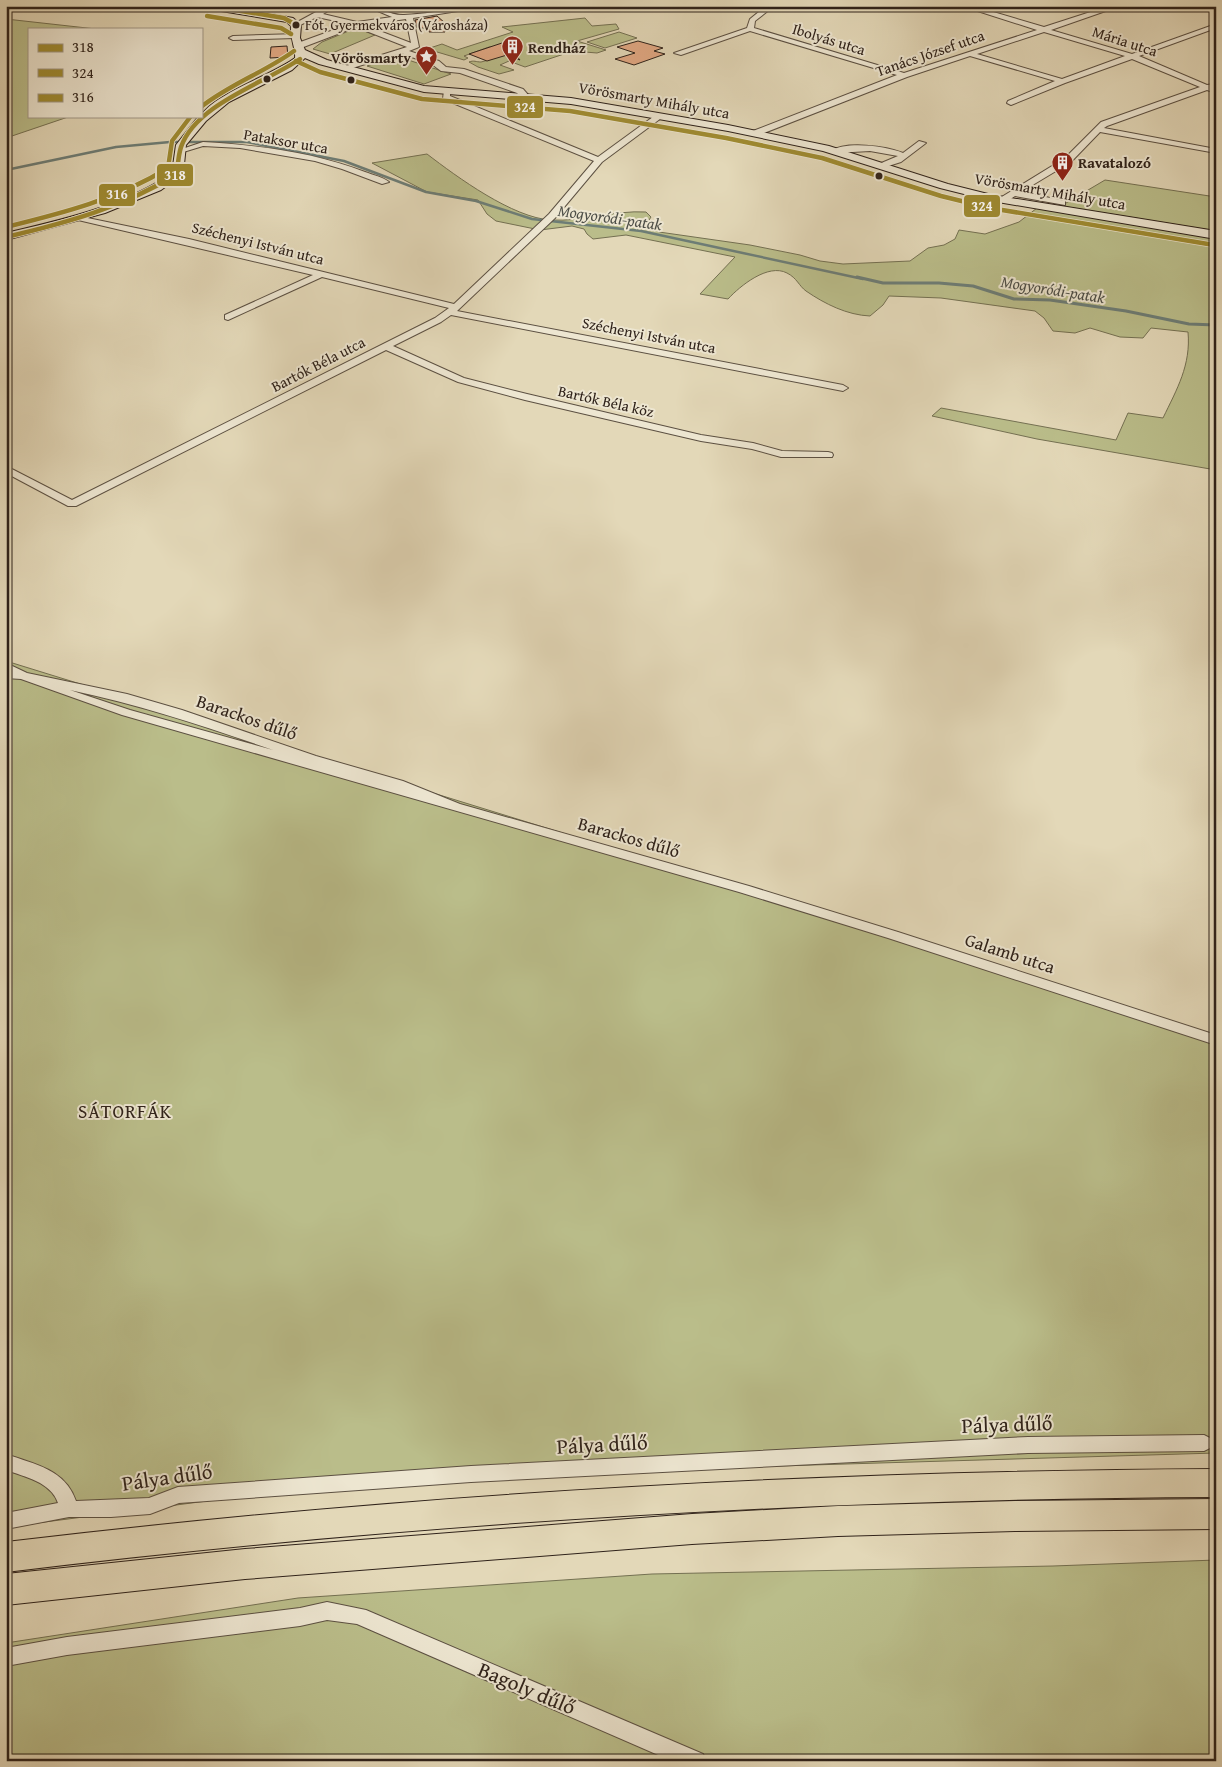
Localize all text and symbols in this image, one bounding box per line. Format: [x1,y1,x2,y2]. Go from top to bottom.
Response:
place label: Fót, Gyermekváros (Városháza) [305,15,488,35]
street label: Ibolyás utca [790,18,868,60]
marker: Fót, Gyermekváros (Városháza) [291,20,301,30]
street label: Mária utca [1090,21,1160,61]
street label: Tanács József utca [873,25,987,81]
legend [28,28,202,118]
building icon: Rendház [500,35,524,66]
text: 318 [72,36,94,57]
place label: Rendház [528,37,586,58]
place icon: Vörösmarty [415,45,439,76]
place label: Vörösmarty [331,47,411,68]
text: 324 [72,62,94,83]
unlabelled marker [262,74,272,84]
unlabelled marker [346,75,356,85]
street label: Vörösmarty Mihály utca [577,76,731,124]
text: 316 [72,86,94,107]
line badge: 324 [506,95,544,119]
text: 324 [514,97,536,117]
street label: Pataksor utca [242,123,330,159]
building icon: Ravatalozó [1050,150,1074,181]
place label: Ravatalozó [1078,152,1151,173]
line badge: 318 [156,163,194,187]
text: 318 [164,165,186,185]
street label: Vörösmarty Mihály utca [973,167,1127,215]
unlabelled marker [874,171,884,181]
line badge: 316 [98,183,136,207]
text: 316 [106,184,128,204]
line badge: 324 [963,194,1001,218]
text: 324 [971,196,993,216]
water label: Mogyoródi-patak [556,198,664,236]
street label: Széchenyi István utca [190,216,326,270]
water label: Mogyoródi-patak [999,269,1107,309]
street label: Széchenyi István utca [580,312,718,358]
street label: Bartók Béla utca [267,331,369,397]
street label: Bartók Béla köz [556,380,656,422]
street label: Barackos dűlő [193,687,301,747]
street label: Barackos dűlő [575,810,683,864]
street label: Galamb utca [961,926,1059,980]
district label: SÁTORFÁK [78,1097,172,1125]
street label: Pálya dűlő [961,1407,1053,1441]
street label: Pálya dűlő [556,1426,648,1462]
street label: Pálya dűlő [120,1455,214,1499]
street label: Bagoly dűlő [473,1654,581,1722]

